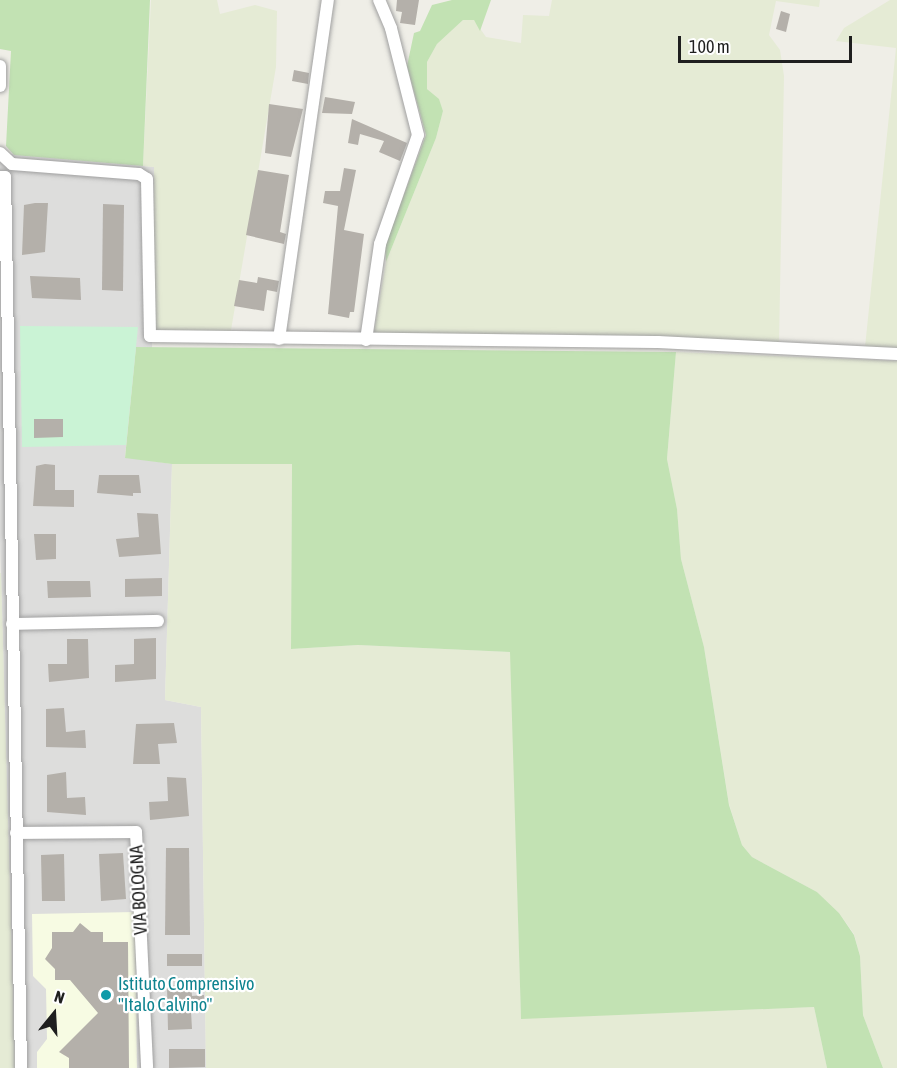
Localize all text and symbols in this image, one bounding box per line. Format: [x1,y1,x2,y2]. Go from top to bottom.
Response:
scale bar [681,24,855,62]
text: 100 m [689,36,730,57]
street label: VIA BOLOGNA [126,845,152,935]
place label: Istituto Comprensivo "Italo Calvino" [118,974,255,1016]
north arrow [24,984,84,1044]
text: N [52,987,67,1007]
marker: Istituto Comprensivo "Italo Calvino" [99,988,113,1002]

